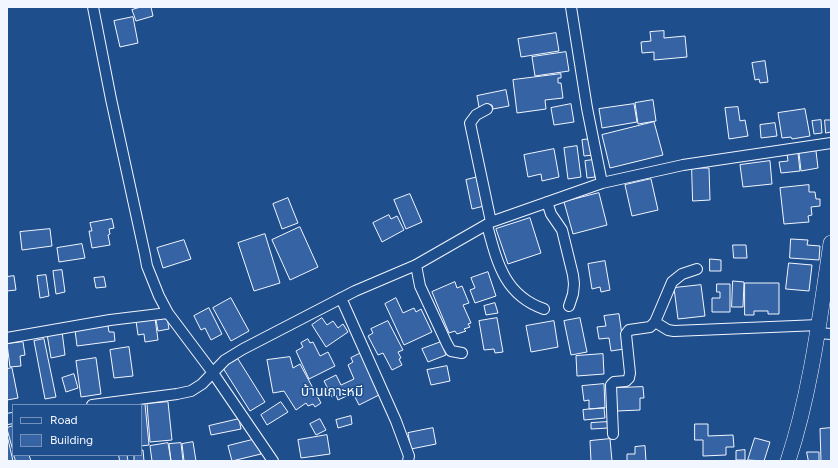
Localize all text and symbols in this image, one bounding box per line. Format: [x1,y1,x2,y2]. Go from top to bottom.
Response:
district label: บ้านเกาะหมี [301,384,363,400]
legend [12,404,142,456]
text: Road [50,413,78,427]
text: Building [50,433,93,447]

